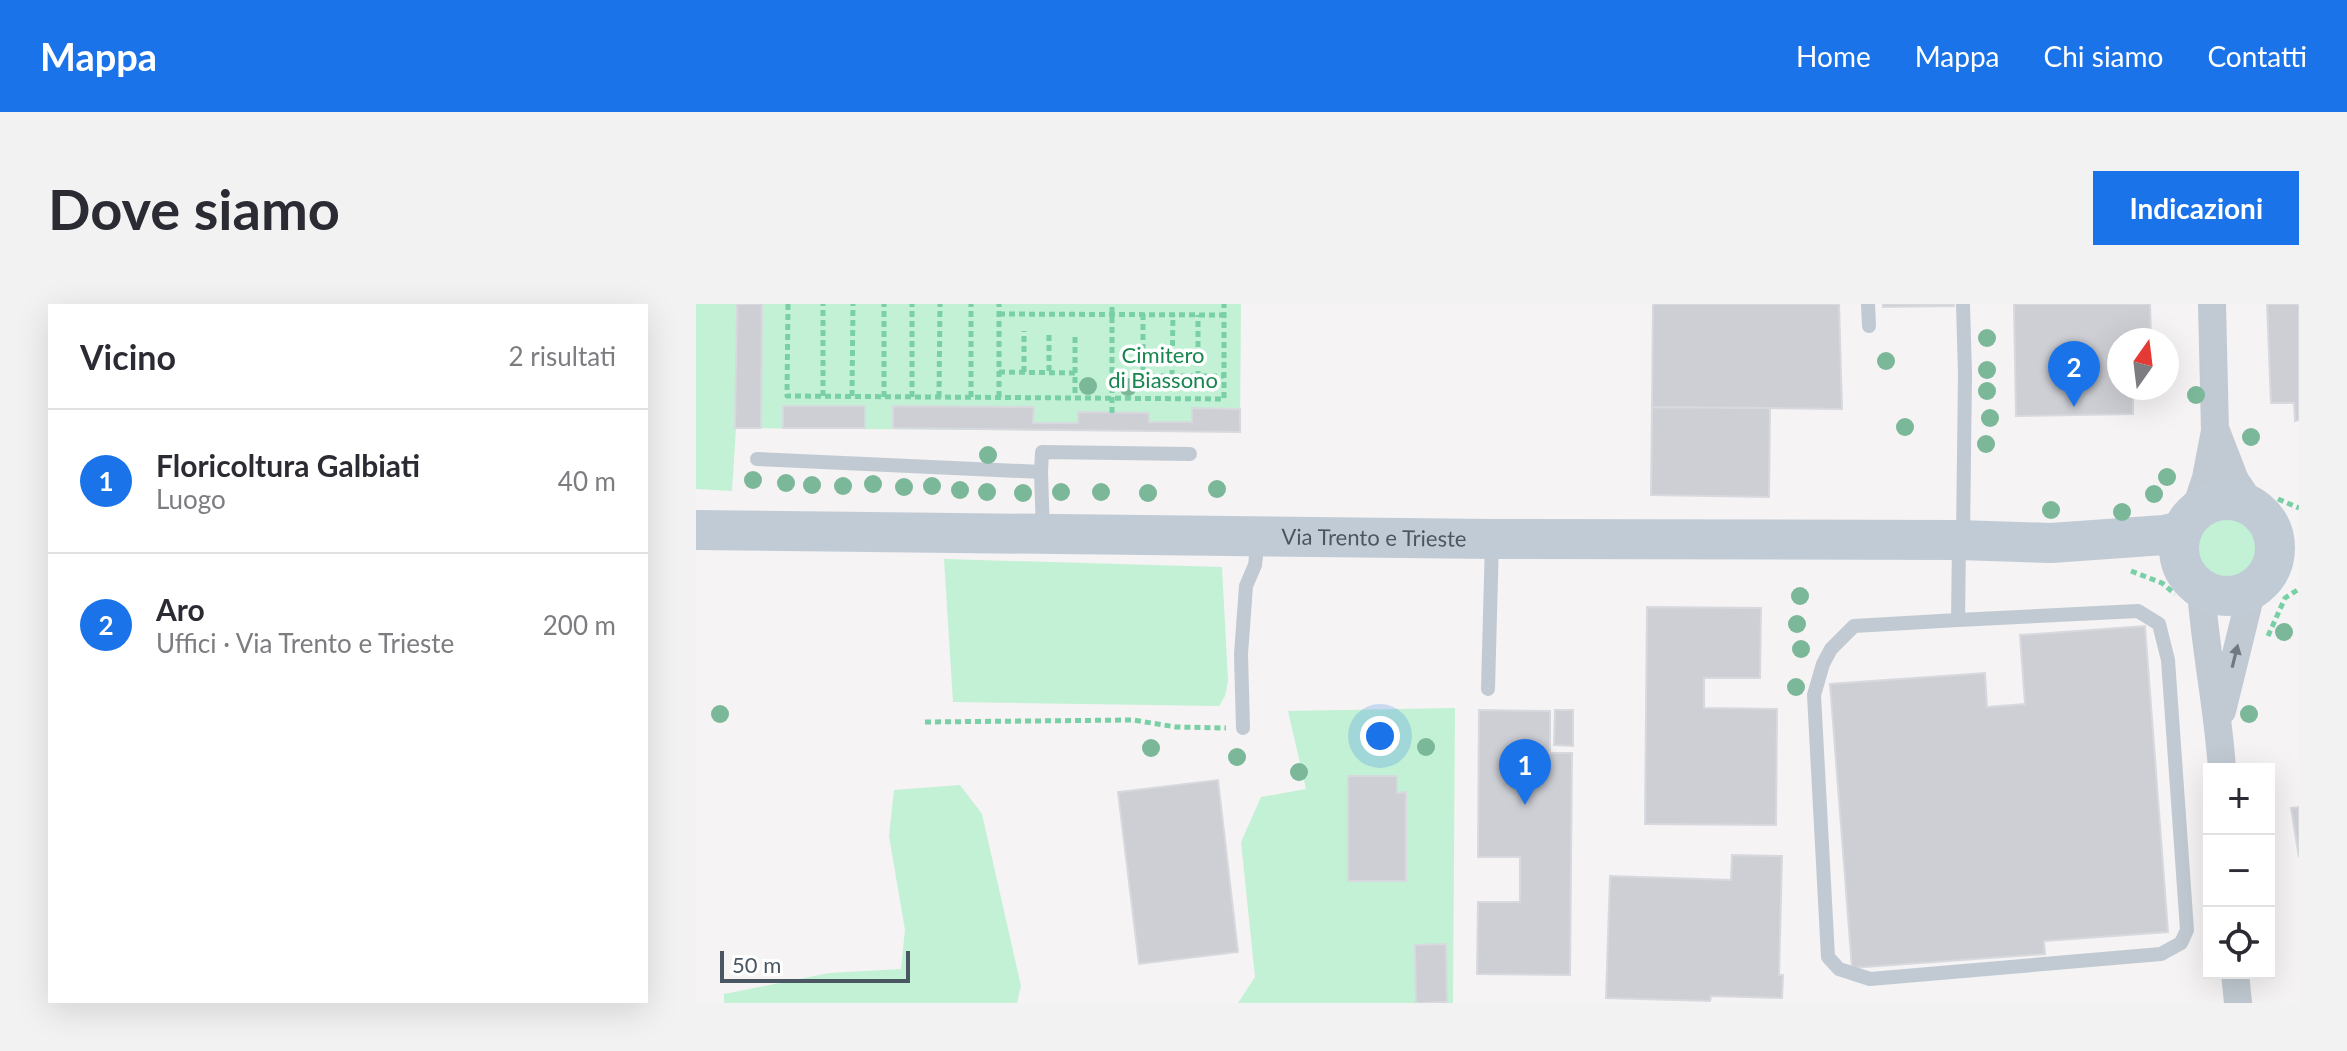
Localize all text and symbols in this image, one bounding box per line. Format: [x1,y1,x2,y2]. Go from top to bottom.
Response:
text: Mappa [40,33,157,79]
text: Home [1796,39,1871,73]
text: Mappa [1915,39,2000,73]
text: Chi siamo [2044,39,2163,73]
text: Contatti [2207,39,2307,73]
button: Indicazioni [2093,171,2299,245]
text: Dove siamo [48,175,340,242]
north arrow [2107,328,2179,400]
text: Vicino [80,336,176,377]
text: 2 risultati [509,340,616,372]
park label: Cimitero di Biassono [1108,341,1218,393]
pin: 2 [2048,341,2100,407]
text: Floricoltura Galbiati [156,447,420,483]
text: 1 [98,465,114,497]
text: 40 m [558,465,616,497]
text: Luogo [156,483,226,515]
street label: Via Trento e Trieste [1281,523,1467,552]
text: Aro [156,591,205,627]
text: 2 [98,609,114,641]
text: 200 m [543,609,616,641]
text: Uffici · Via Trento e Trieste [156,627,454,659]
one-way arrow [2229,644,2242,669]
your location [1360,716,1400,756]
pin: 1 [1499,739,1551,805]
map controls [2203,763,2275,979]
button: + [2203,763,2275,835]
button: − [2203,835,2275,907]
button: locate [2203,907,2275,979]
scale bar [720,947,910,983]
text: 50 m [732,951,781,978]

